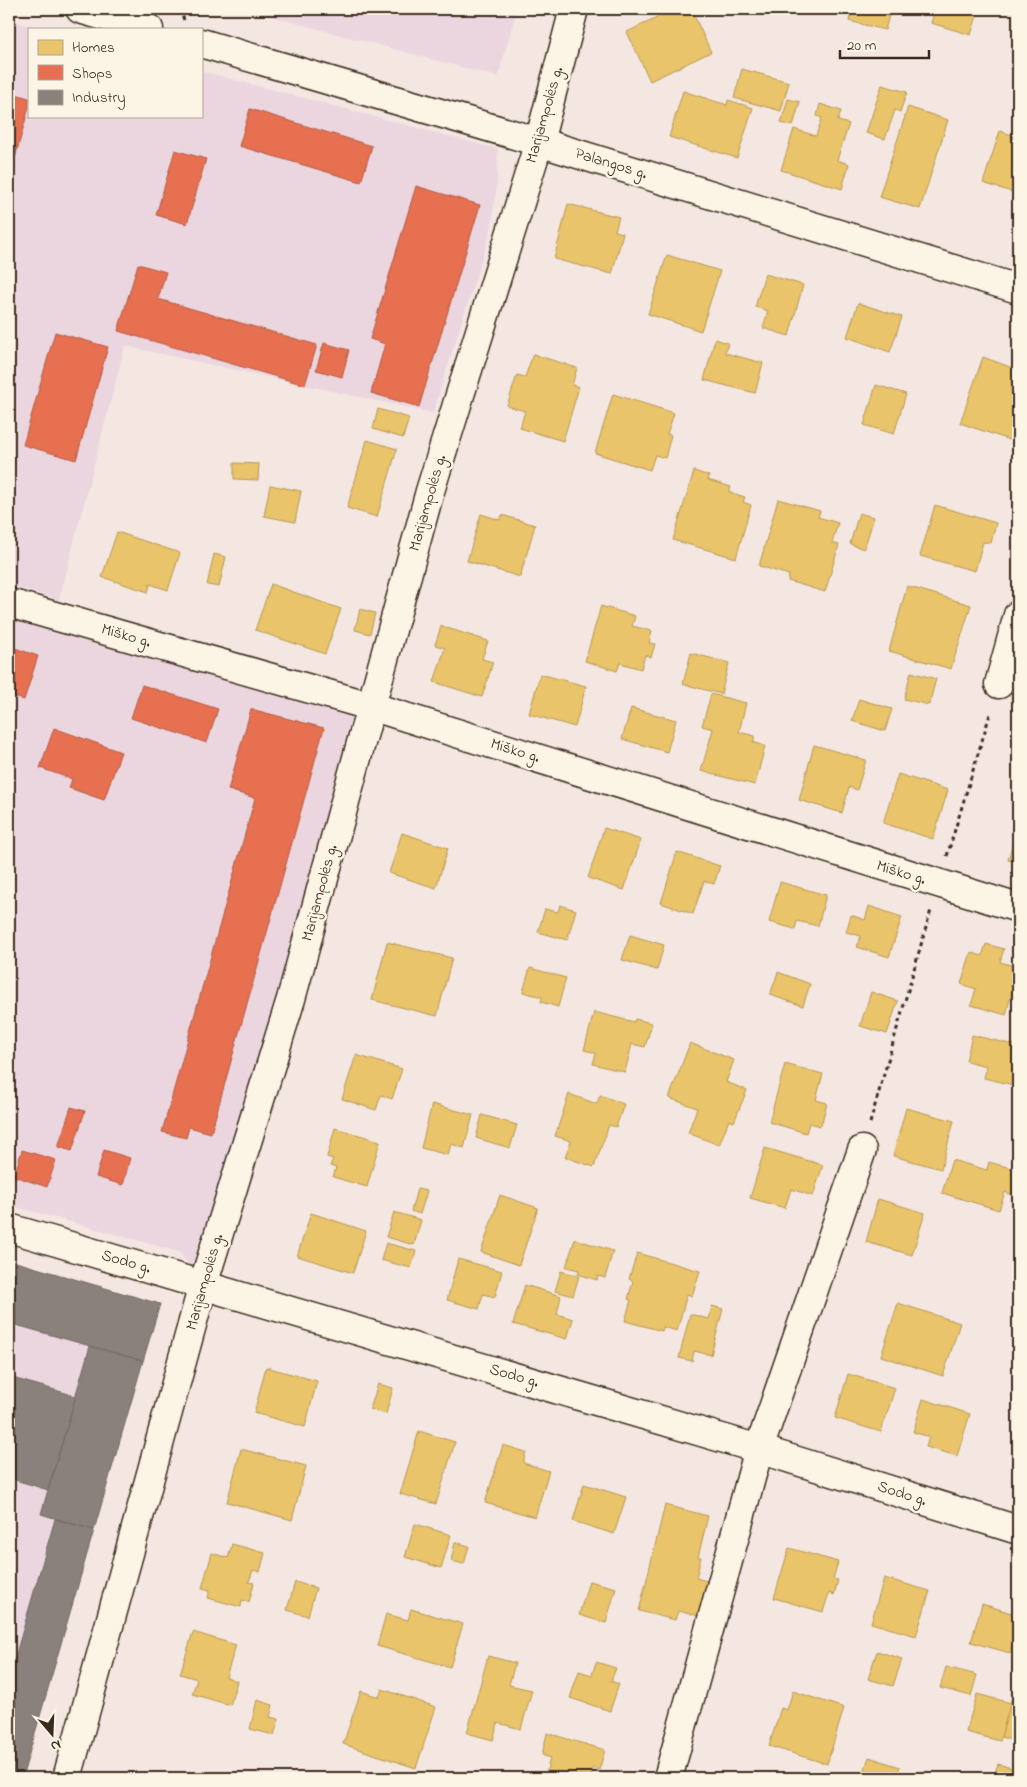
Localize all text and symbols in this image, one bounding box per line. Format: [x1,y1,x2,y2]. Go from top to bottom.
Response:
legend [28,28,202,118]
scale bar [840,28,928,60]
text: 20 m [847,35,877,57]
text: Homes [72,37,115,59]
text: Shops [72,63,112,85]
street label: Marijampolės g. [520,64,570,166]
text: Industry [72,87,126,110]
street label: Palangos g. [572,142,650,186]
street label: Marijampolės g. [403,452,453,554]
street label: Miško g. [98,618,154,654]
street label: Miško g. [487,732,543,770]
street label: Marijampolės g. [296,842,344,944]
street label: Miško g. [873,854,929,892]
street label: Marijampolės g. [180,1231,230,1333]
street label: Sodo g. [98,1244,154,1280]
street label: Sodo g. [486,1358,542,1394]
street label: Sodo g. [874,1475,930,1513]
north arrow [28,1710,78,1760]
text: N [48,1733,64,1756]

